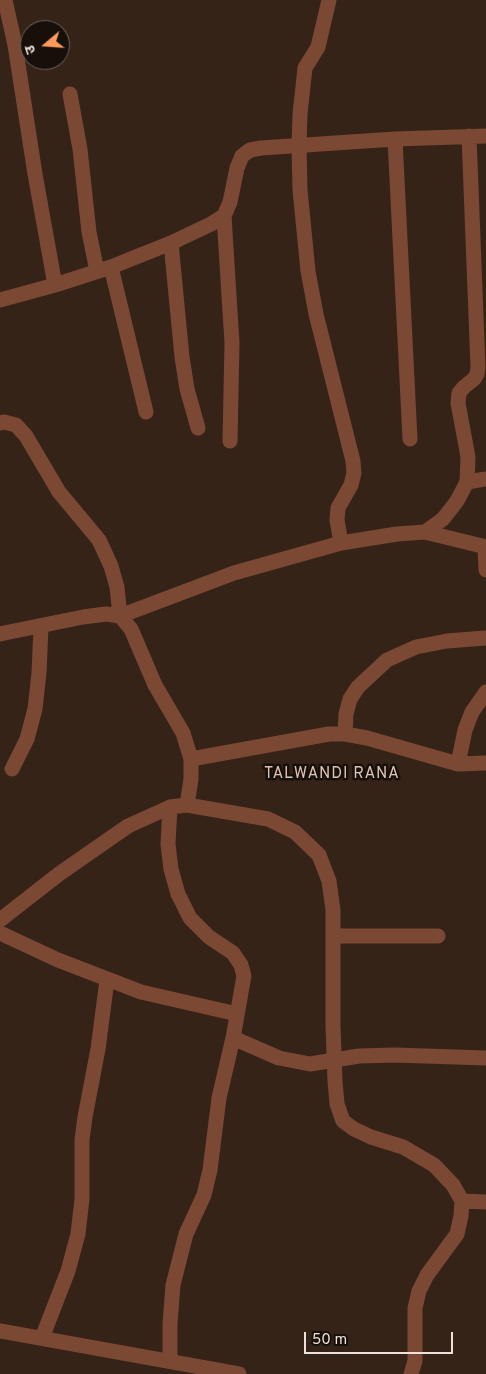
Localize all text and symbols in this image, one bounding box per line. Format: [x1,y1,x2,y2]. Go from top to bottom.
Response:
north arrow [20,20,70,70]
text: उ [22,43,41,56]
district label: TALWANDI RANA [262,765,402,785]
scale bar [306,1322,455,1354]
text: 50 m [312,1331,347,1350]

